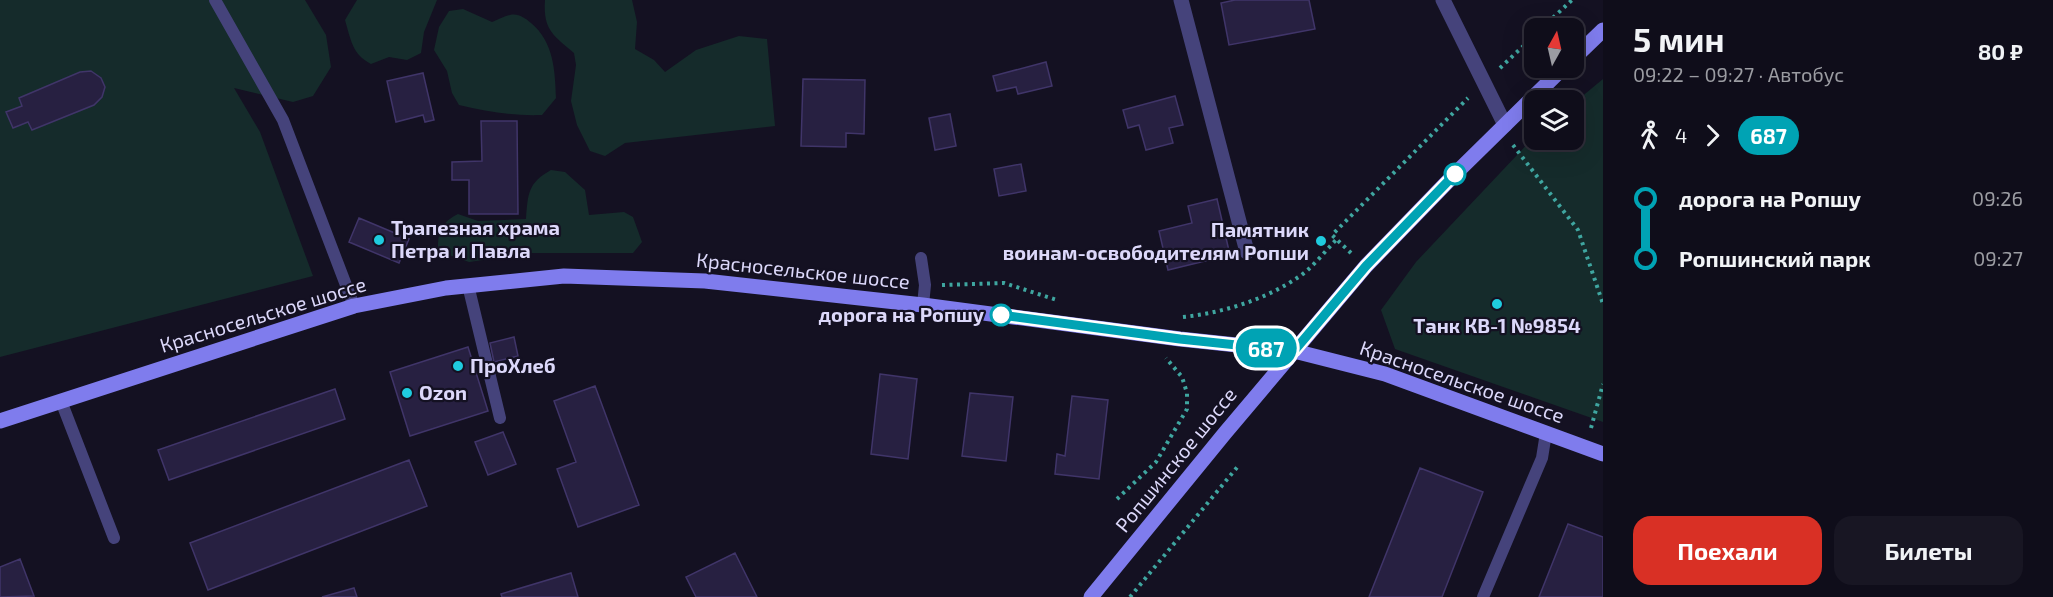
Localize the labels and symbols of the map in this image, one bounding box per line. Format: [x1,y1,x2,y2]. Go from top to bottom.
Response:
north arrow [1524,18,1584,78]
unlabelled marker [1444,163,1466,185]
place label: Трапезная храма Петра и Павла [391,215,560,262]
place label: Памятник воинам-освободителям Ропши [1003,217,1309,264]
marker: Трапезная храма Петра и Павла [372,233,386,247]
marker: Памятник воинам-освободителям Ропши [1314,234,1328,248]
street label: Красносельское шоссе [695,247,911,293]
street label: Красносельское шоссе [157,271,369,357]
marker: Танк КВ-1 №9854 [1490,297,1504,311]
place label: дорога на Ропшу [819,302,985,326]
marker: дорога на Ропшу [990,304,1012,326]
place label: Танк КВ-1 №9854 [1413,313,1581,337]
line badge: 687 [1232,328,1300,368]
street label: Красносельское шоссе [1357,335,1568,427]
place label: ПроХлеб [470,353,556,377]
marker: ПроХлеб [451,359,465,373]
place label: Ozon [419,380,467,404]
street label: Ропшинское шоссе [1110,382,1241,536]
marker: Ozon [400,386,414,400]

